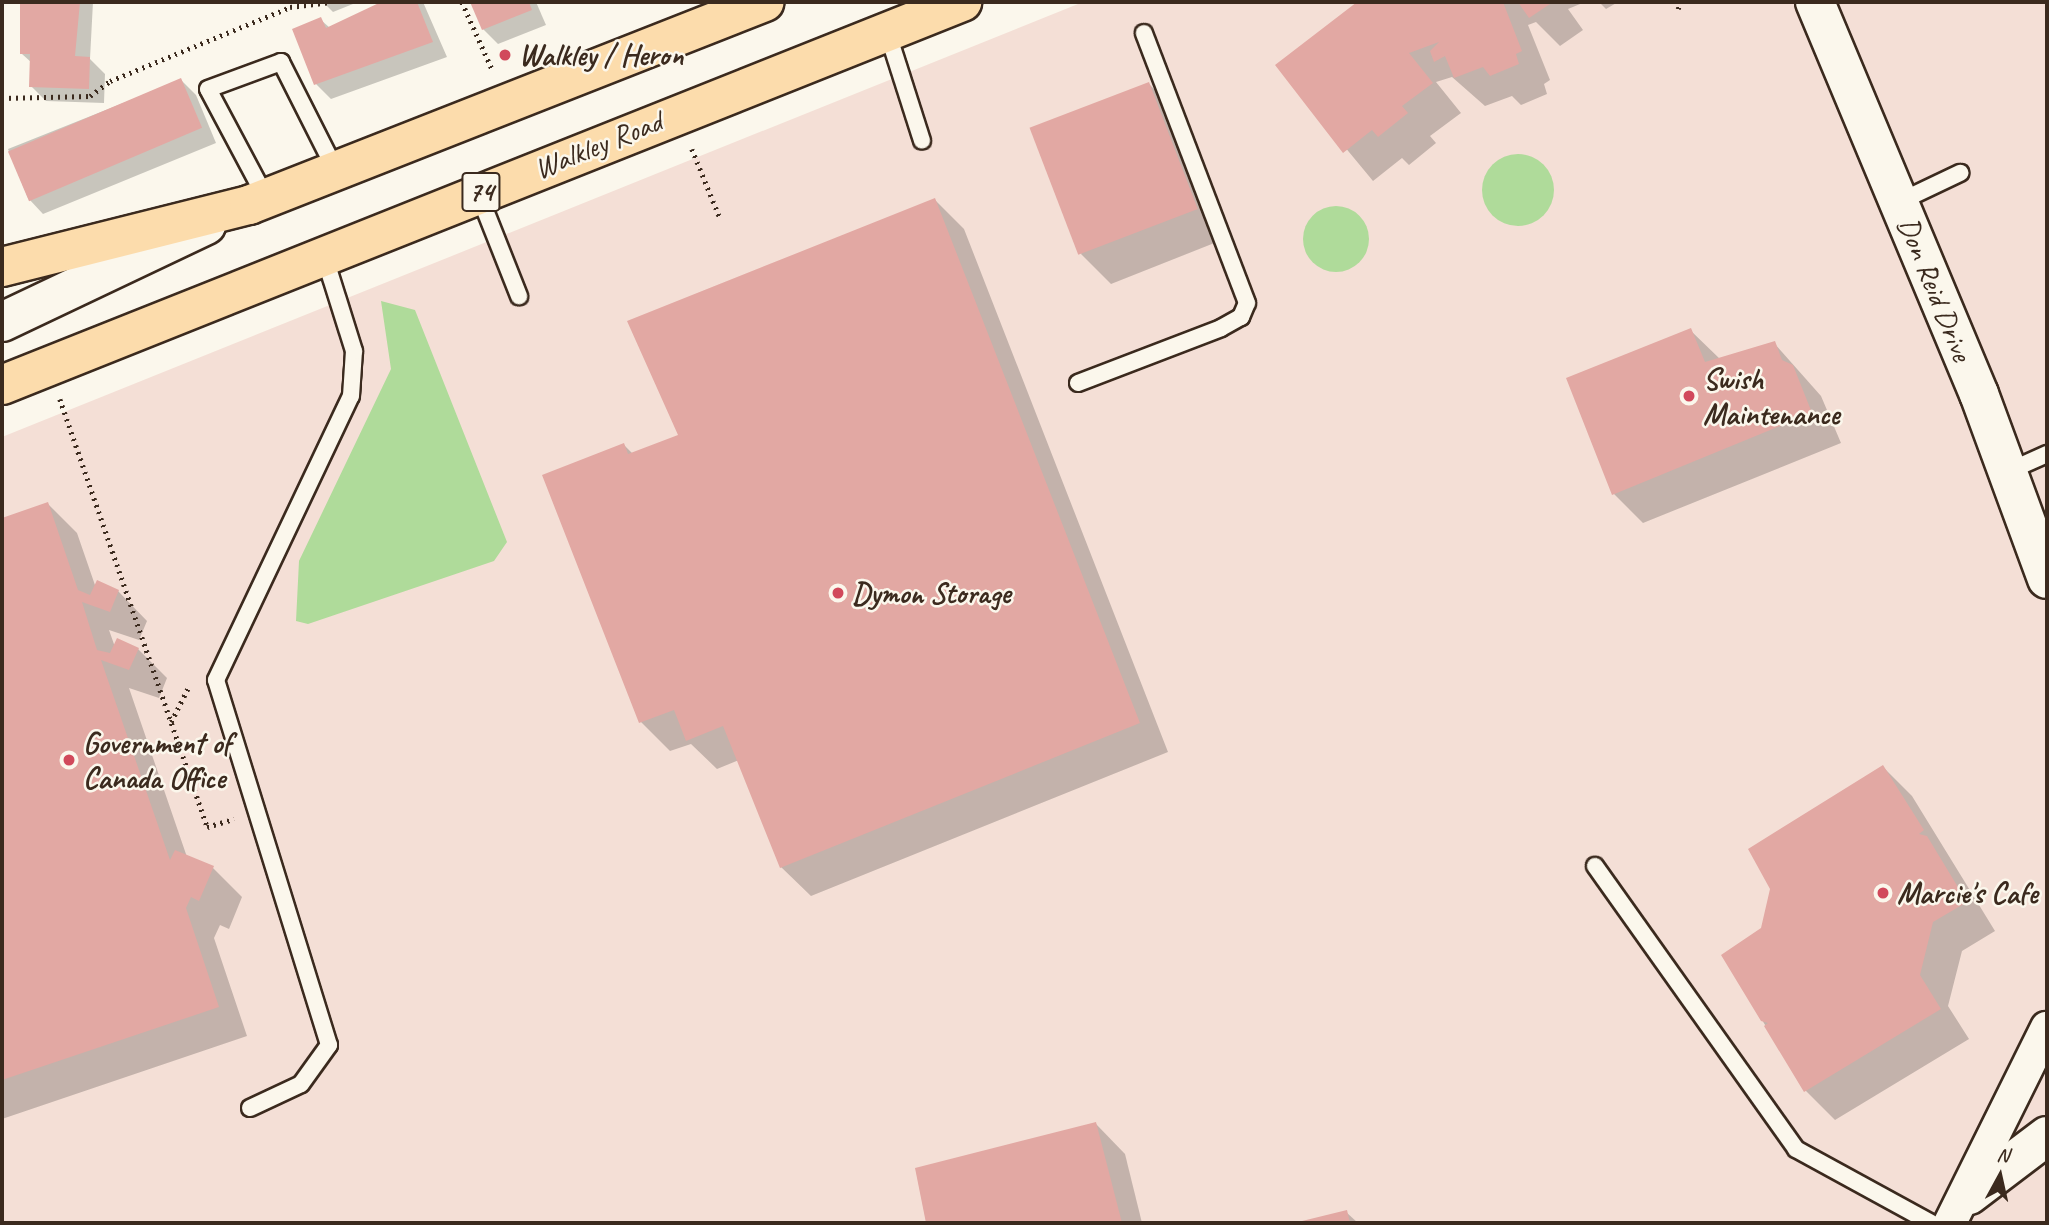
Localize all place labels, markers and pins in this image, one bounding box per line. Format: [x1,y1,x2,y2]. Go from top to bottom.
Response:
place label: Walkley / Heron [519,37,683,73]
marker: Walkley / Heron [497,47,513,63]
place label: Swish Maintenance [1703,361,1840,432]
marker: Swish Maintenance [1681,388,1697,404]
place label: Dymon Storage [852,575,1011,611]
marker: Dymon Storage [830,585,846,601]
place label: Government of Canada Office [83,725,231,796]
marker: Government of Canada Office [61,752,77,768]
place label: Marcie's Cafe [1897,875,2038,911]
marker: Marcie's Cafe [1875,885,1891,901]

